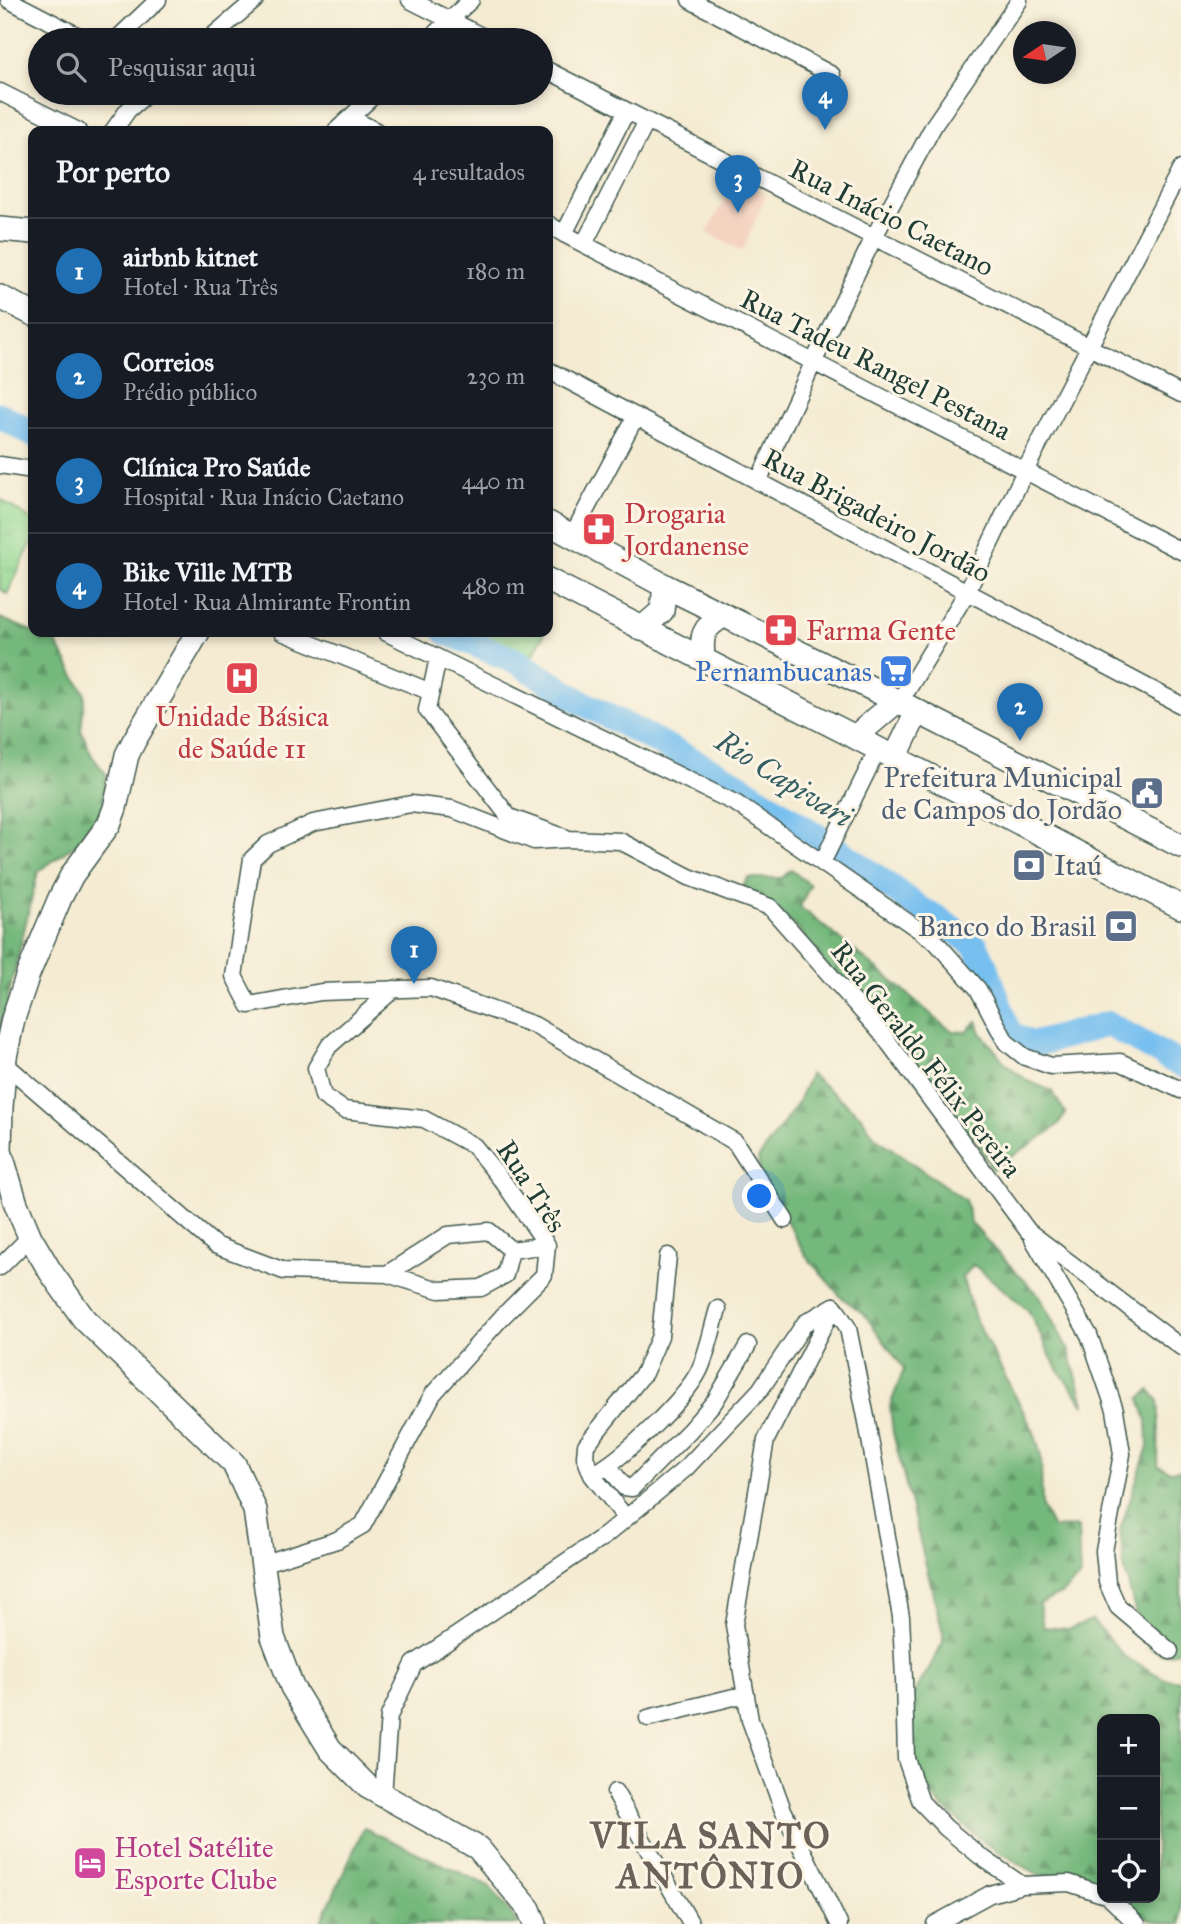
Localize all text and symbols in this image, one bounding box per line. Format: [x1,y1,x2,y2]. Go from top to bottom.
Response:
north arrow [1013,21,1076,84]
search box [28,28,553,105]
icon: search [52,48,90,86]
text: Pesquisar aqui [108,51,256,83]
pin: 4 [802,72,848,130]
street label: Rua Inácio Caetano [784,151,1000,284]
text: Por perto [56,154,170,190]
pin: 3 [715,155,761,213]
text: 4 resultados [413,158,525,186]
text: airbnb kitnet [123,241,258,273]
text: 1 [74,257,84,285]
text: 180 m [466,257,525,285]
text: Hotel · Rua Três [123,273,278,301]
street label: Rua Tadeu Rangel Pestana [735,281,1017,448]
text: Correios [123,346,214,378]
text: 2 [73,362,85,390]
text: 230 m [467,362,525,390]
text: Prédio público [123,378,257,406]
street label: Rua Brigadeiro Jordão [757,441,997,590]
text: Clínica Pro Saúde [123,451,310,483]
text: 3 [74,467,84,495]
text: 440 m [462,467,525,495]
text: Hospital · Rua Inácio Caetano [123,483,404,511]
place label: Drogaria Jordanense [621,496,749,563]
pharmacy icon: Drogaria Jordanense [580,510,618,548]
text: Bike Ville MTB [123,556,293,588]
text: 4 [73,572,85,600]
text: 480 m [462,572,525,600]
text: Hotel · Rua Almirante Frontin [123,588,411,616]
pharmacy icon: Farma Gente [762,611,800,649]
place label: Farma Gente [806,613,956,648]
supermarket icon: Pernambucanas [877,652,915,690]
place label: Pernambucanas [695,654,872,689]
hospital icon: Unidade Básica de Saúde 11 [223,659,261,697]
pin: 2 [997,683,1043,741]
place label: Unidade Básica de Saúde 11 [155,699,329,766]
water label: Rio Capivari [708,722,859,836]
place label: Prefeitura Municipal de Campos do Jordão [881,760,1122,827]
public building icon: Prefeitura Municipal de Campos do Jordão [1128,774,1166,812]
bank icon: Itaú [1010,846,1048,884]
place label: Itaú [1054,848,1102,883]
bank icon: Banco do Brasil [1102,907,1140,945]
place label: Banco do Brasil [918,909,1096,944]
pin: 1 [391,926,437,984]
street label: Rua Geraldo Félix Pereira [823,934,1030,1185]
street label: Rua Três [489,1134,574,1239]
your location [742,1179,776,1213]
map controls [1097,1714,1160,1903]
button: + [1097,1714,1160,1777]
button: − [1097,1777,1160,1840]
district label: VILA SANTO ANTÔNIO [589,1815,832,1898]
place label: Hotel Satélite Esporte Clube [114,1830,277,1897]
button: locate [1097,1840,1160,1903]
hotel icon: Hotel Satélite Esporte Clube [71,1844,109,1882]

